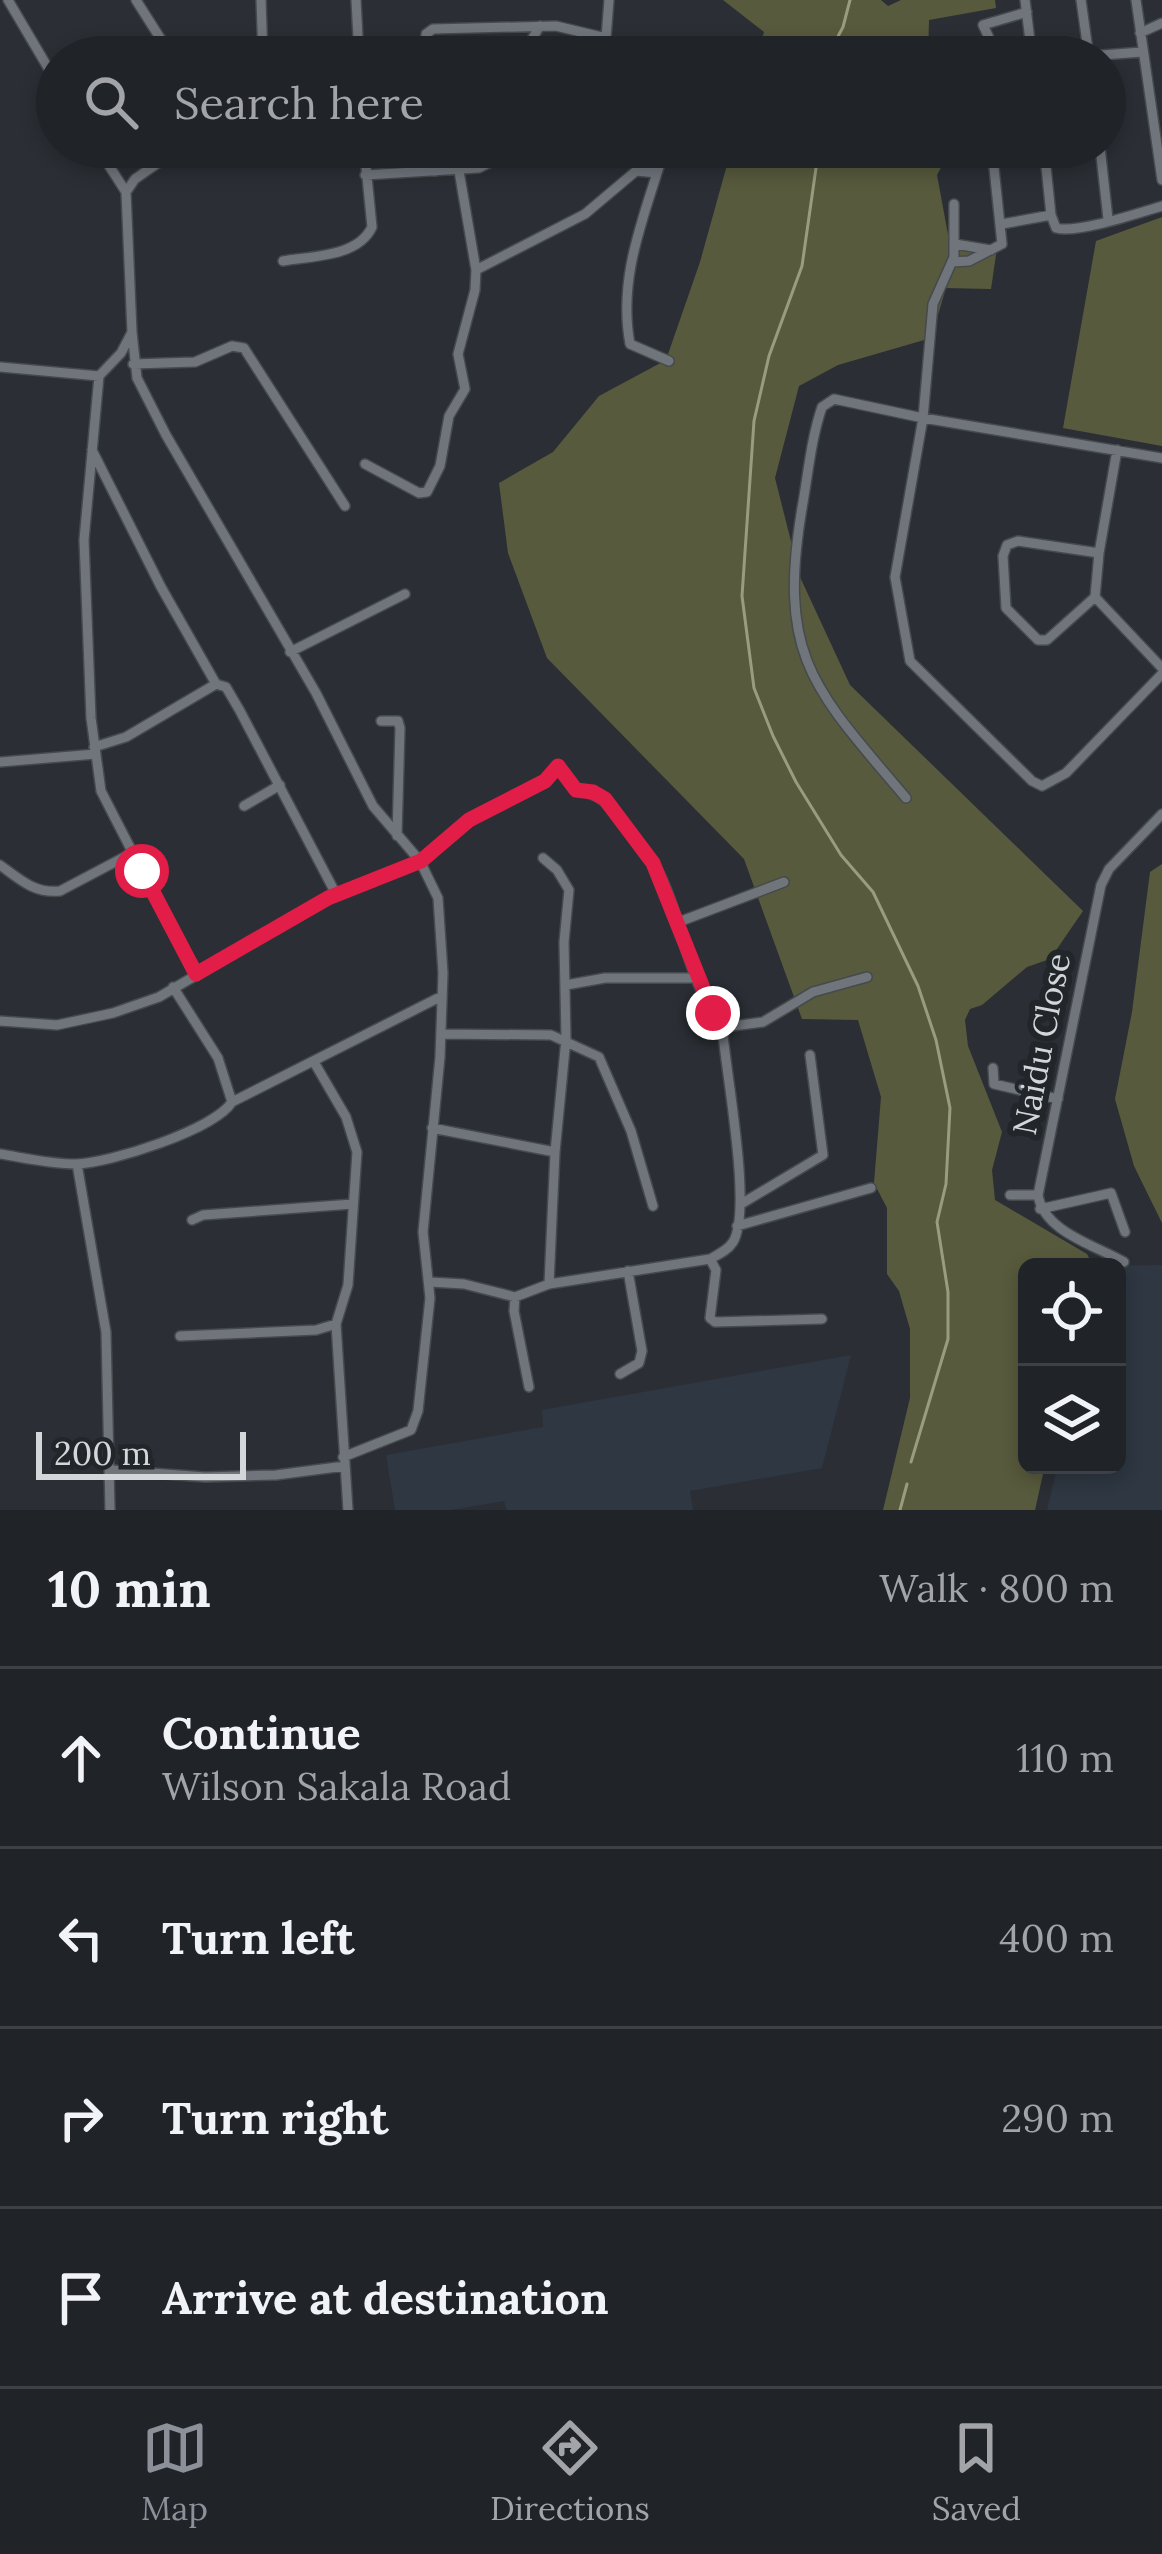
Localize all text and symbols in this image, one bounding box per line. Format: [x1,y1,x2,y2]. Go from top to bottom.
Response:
search box [36,36,1126,168]
icon: search [78,69,144,135]
text: Search here [174,74,424,131]
route start [115,844,169,898]
street label: Naidu Close [1003,950,1079,1138]
route end [686,986,740,1040]
map controls [1018,1258,1126,1474]
button: locate [1018,1258,1126,1366]
button: layers [1018,1366,1126,1474]
scale bar [36,1426,246,1479]
text: 200 m [54,1432,151,1474]
text: 10 min [48,1556,211,1621]
text: Walk · 800 m [879,1563,1114,1613]
text: Continue [162,1704,361,1761]
icon: ahead [48,1725,114,1791]
text: 110 m [1016,1733,1114,1783]
text: Wilson Sakala Road [162,1761,511,1811]
icon: left [48,1905,114,1971]
text: Turn left [162,1909,355,1966]
text: 400 m [999,1913,1114,1963]
icon: right [48,2085,114,2151]
text: Turn right [162,2089,389,2146]
text: 290 m [1001,2093,1114,2143]
icon: arrive [48,2265,114,2331]
text: Arrive at destination [162,2269,609,2326]
tab: Map [141,2415,208,2529]
tab: Directions [490,2415,650,2529]
tab: Saved [932,2415,1021,2529]

